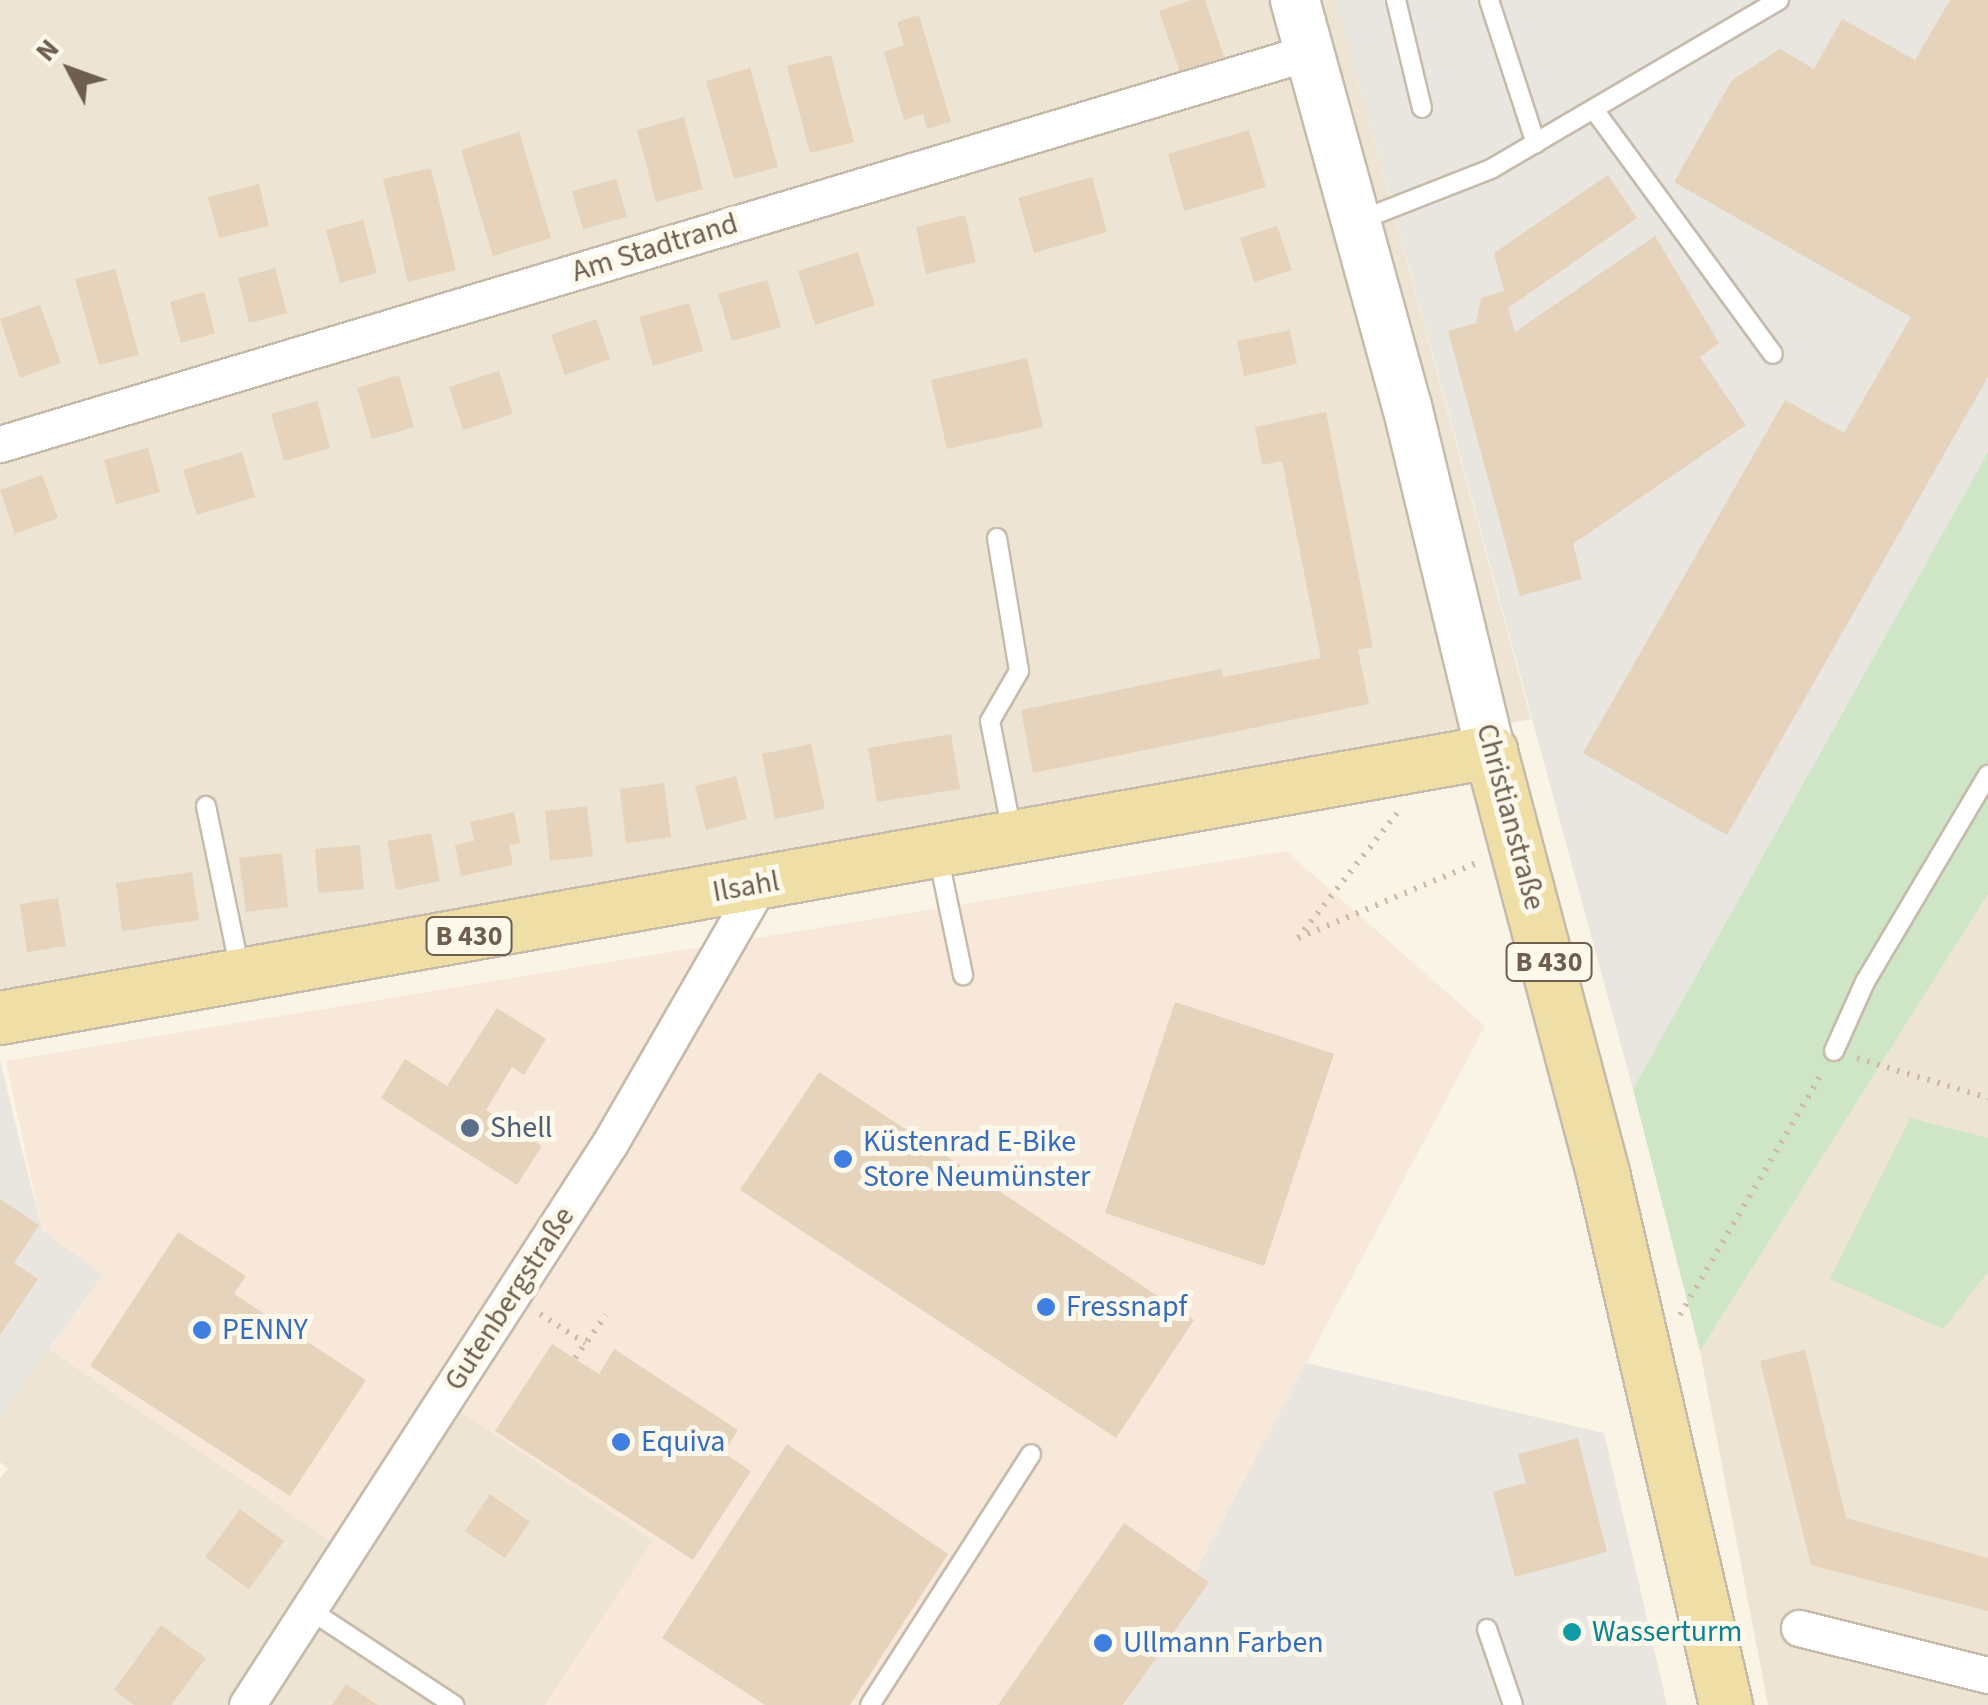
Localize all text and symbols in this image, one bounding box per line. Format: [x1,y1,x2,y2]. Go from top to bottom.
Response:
north arrow [20,20,120,120]
text: N [26,30,69,70]
street label: Am Stadtrand [568,206,742,290]
street label: Christianstraße [1468,720,1552,914]
street label: Ilsahl [710,863,782,911]
road number: B 430 [424,913,514,959]
road number: B 430 [1504,939,1594,985]
place label: Shell [490,1110,553,1146]
marker: Shell [459,1117,481,1139]
place label: Küstenrad E-Bike Store Neumünster [863,1124,1090,1194]
marker: Küstenrad E-Bike Store Neumünster [832,1148,854,1170]
street label: Gutenbergstraße [437,1200,583,1398]
place label: Fressnapf [1066,1289,1187,1325]
marker: Fressnapf [1035,1296,1057,1318]
place label: PENNY [222,1312,308,1348]
marker: PENNY [191,1319,213,1341]
place label: Equiva [641,1424,725,1460]
marker: Equiva [610,1431,632,1453]
place label: Wasserturm [1592,1614,1742,1650]
marker: Wasserturm [1561,1621,1583,1643]
place label: Ullmann Farben [1123,1625,1324,1661]
marker: Ullmann Farben [1092,1632,1114,1654]

